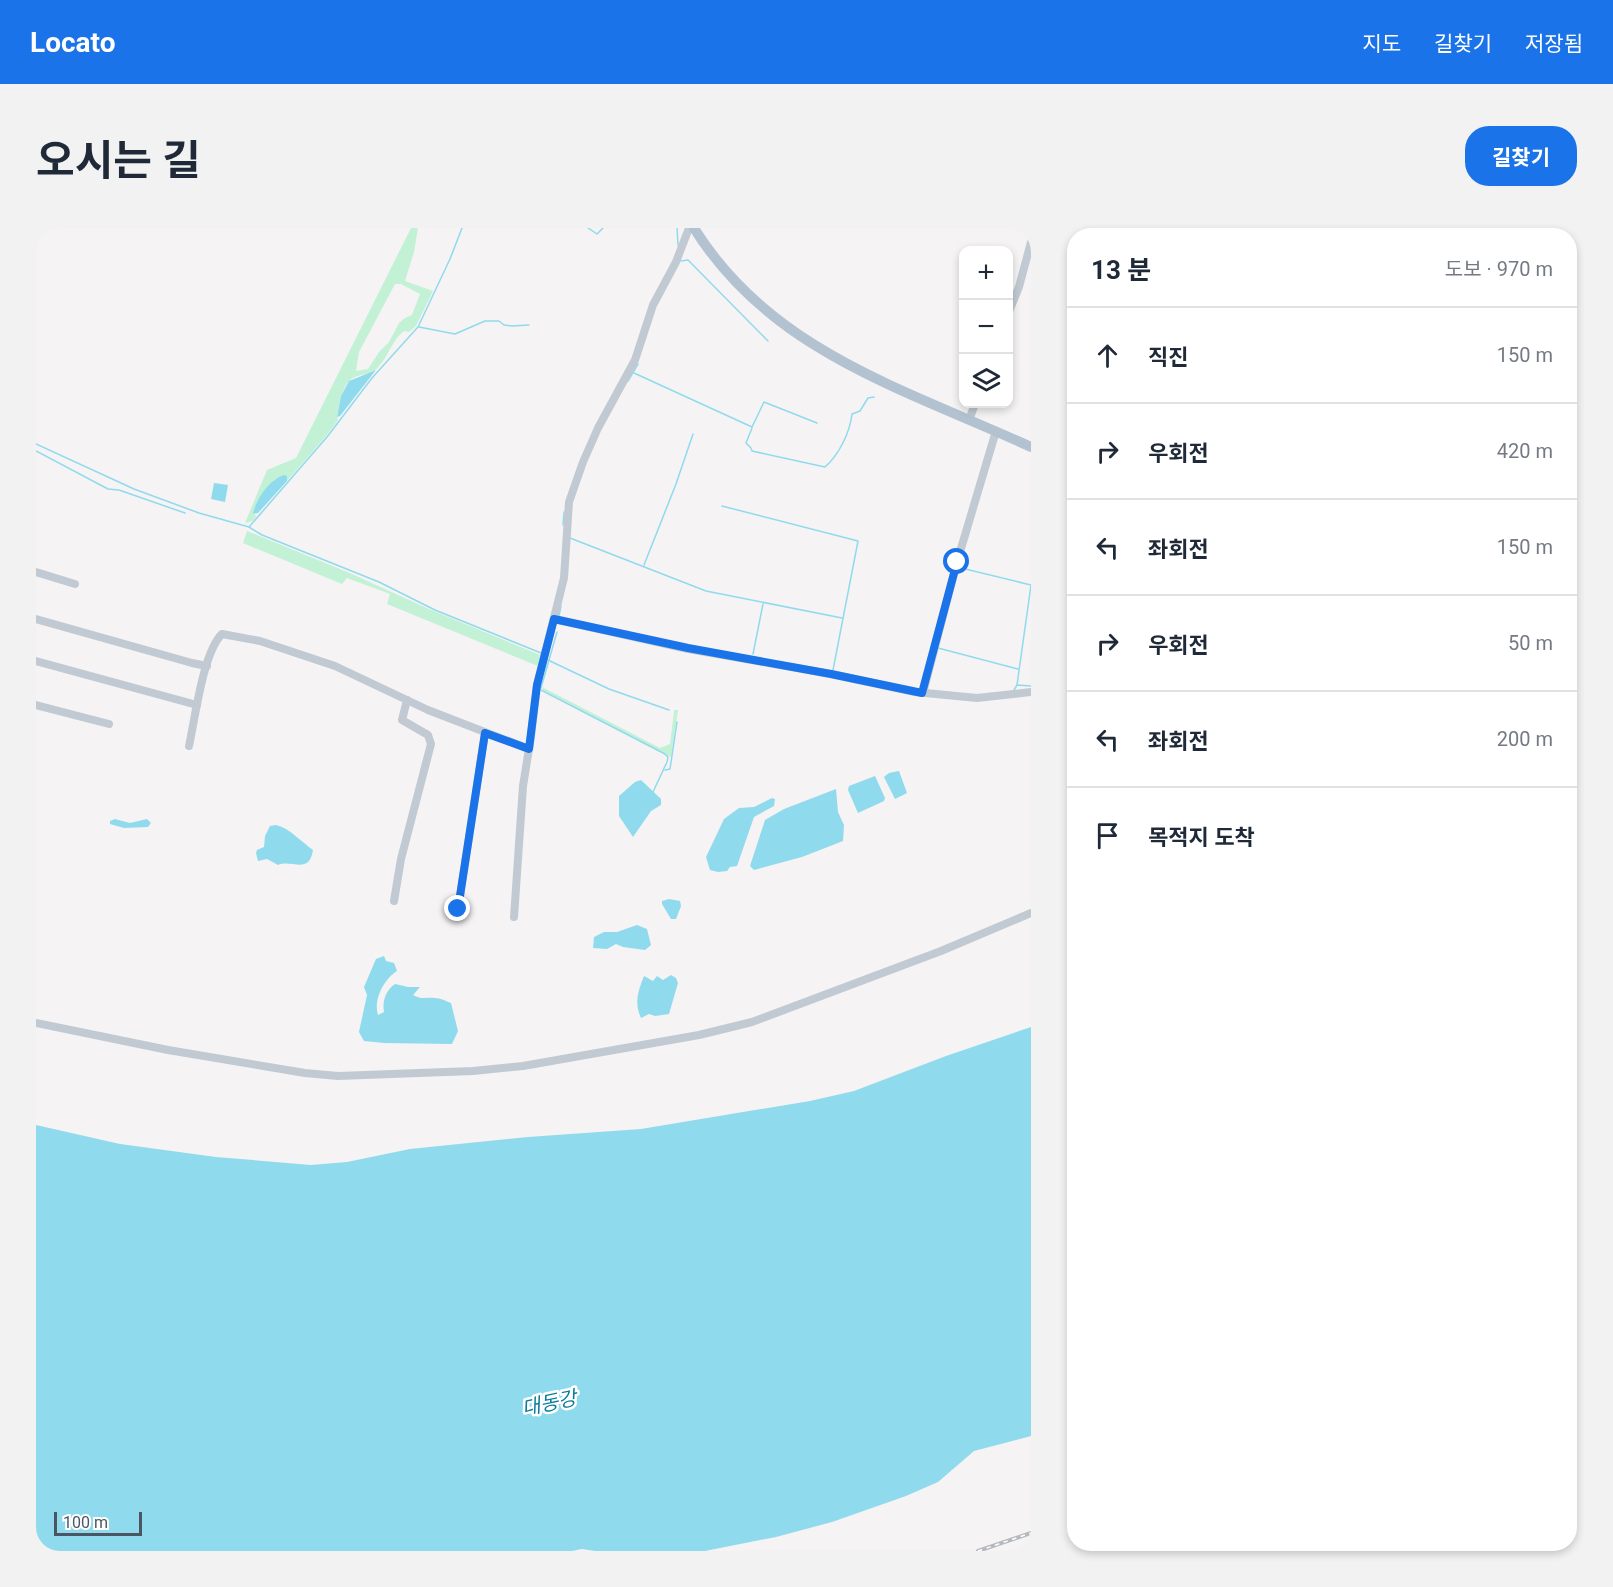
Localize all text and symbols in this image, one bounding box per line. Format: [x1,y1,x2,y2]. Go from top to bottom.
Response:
text: Locato [30,26,115,59]
text: 지도 [1362,32,1401,56]
text: 길찾기 [1434,32,1492,56]
text: 저장됨 [1525,32,1583,56]
button: 길찾기 [1465,126,1577,186]
text: 오시는 길 [36,136,201,185]
map controls [959,246,1013,408]
button: + [959,246,1013,300]
text: 13 분 [1091,255,1151,285]
text: 도보 · 970 m [1445,257,1553,281]
button: − [959,300,1013,354]
icon: ahead [1091,339,1124,372]
text: 150 m [1497,343,1553,367]
text: 직진 [1148,345,1188,370]
button: layers [959,354,1013,408]
icon: right [1091,435,1124,468]
text: 420 m [1497,439,1553,463]
text: 우회전 [1148,441,1209,466]
icon: left [1091,531,1124,564]
text: 150 m [1497,535,1553,559]
text: 좌회전 [1148,537,1209,562]
route start [943,548,969,574]
icon: right [1091,627,1124,660]
text: 50 m [1508,631,1553,655]
text: 우회전 [1148,633,1209,658]
icon: left [1091,723,1124,756]
text: 200 m [1497,727,1553,751]
text: 좌회전 [1148,729,1209,754]
icon: arrive [1091,819,1124,852]
text: 목적지 도착 [1148,825,1255,850]
route end [444,895,470,921]
water label: 대동강 [520,1385,581,1420]
scale bar [54,1509,142,1536]
text: 100 m [63,1513,108,1532]

